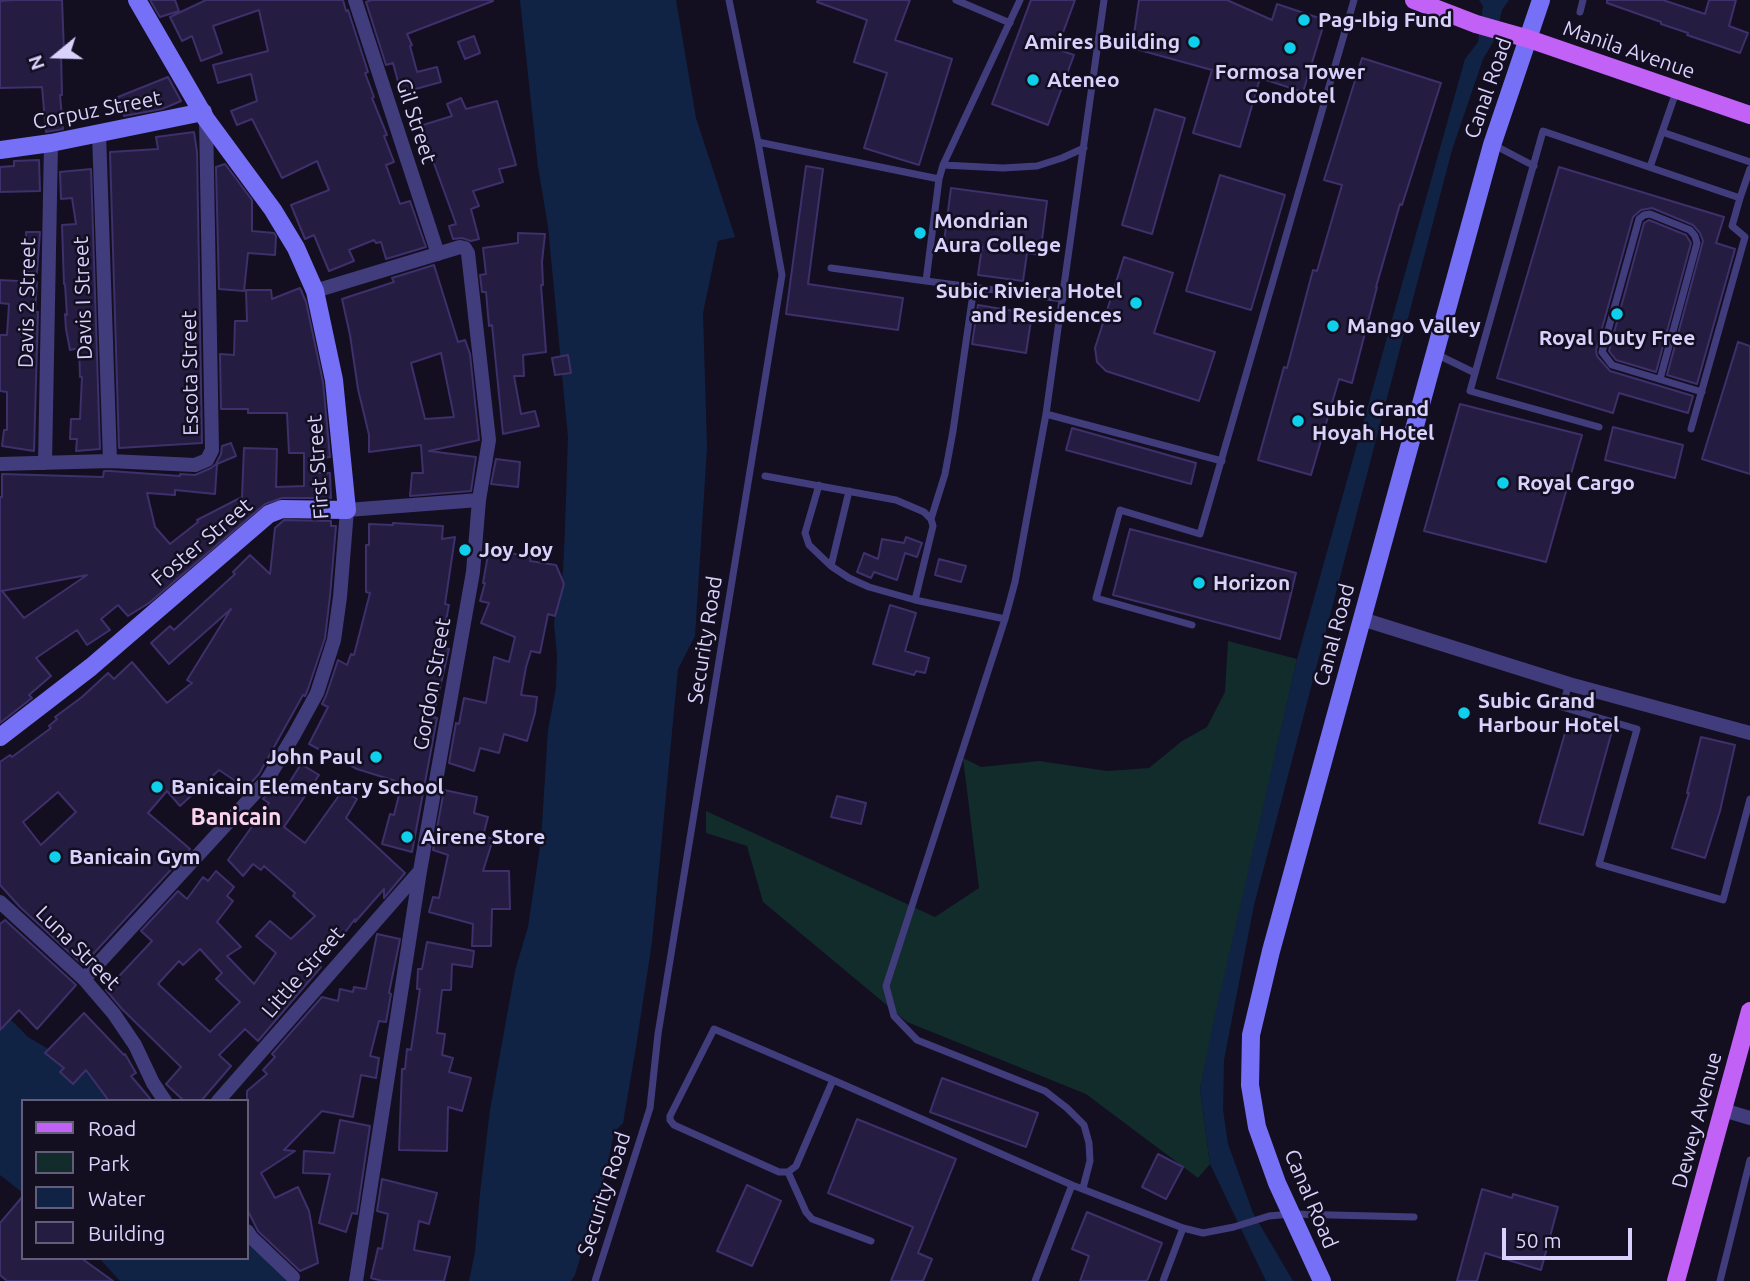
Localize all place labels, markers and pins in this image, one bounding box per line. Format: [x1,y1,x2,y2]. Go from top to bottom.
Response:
place label: Pag-Ibig Fund [1318,7,1452,33]
marker: Pag-Ibig Fund [1296,12,1312,28]
place label: Amires Building [1024,29,1180,55]
marker: Amires Building [1186,34,1202,50]
marker: Formosa Tower Condotel [1282,40,1298,56]
place label: Formosa Tower Condotel [1215,59,1365,109]
place label: Ateneo [1047,67,1120,93]
marker: Ateneo [1025,72,1041,88]
place label: Mondrian Aura College [934,208,1061,258]
marker: Mondrian Aura College [912,225,928,241]
place label: Subic Riviera Hotel and Residences [936,278,1122,328]
marker: Subic Riviera Hotel and Residences [1128,295,1144,311]
marker: Royal Duty Free [1609,306,1625,322]
place label: Mango Valley [1347,313,1481,339]
marker: Mango Valley [1325,318,1341,334]
place label: Royal Duty Free [1539,325,1695,351]
place label: Subic Grand Hoyah Hotel [1312,396,1434,446]
marker: Subic Grand Hoyah Hotel [1290,413,1306,429]
place label: Royal Cargo [1517,470,1635,496]
marker: Royal Cargo [1495,475,1511,491]
place label: Joy Joy [479,537,553,563]
marker: Joy Joy [457,542,473,558]
place label: Horizon [1213,570,1290,596]
marker: Horizon [1191,575,1207,591]
place label: Subic Grand Harbour Hotel [1478,688,1619,738]
marker: Subic Grand Harbour Hotel [1456,705,1472,721]
place label: John Paul [266,744,362,770]
marker: John Paul [368,749,384,765]
place label: Banicain Elementary School [171,774,444,800]
marker: Banicain Elementary School [149,779,165,795]
place label: Airene Store [421,824,545,850]
marker: Airene Store [399,829,415,845]
place label: Banicain Gym [69,844,200,870]
marker: Banicain Gym [47,849,63,865]

